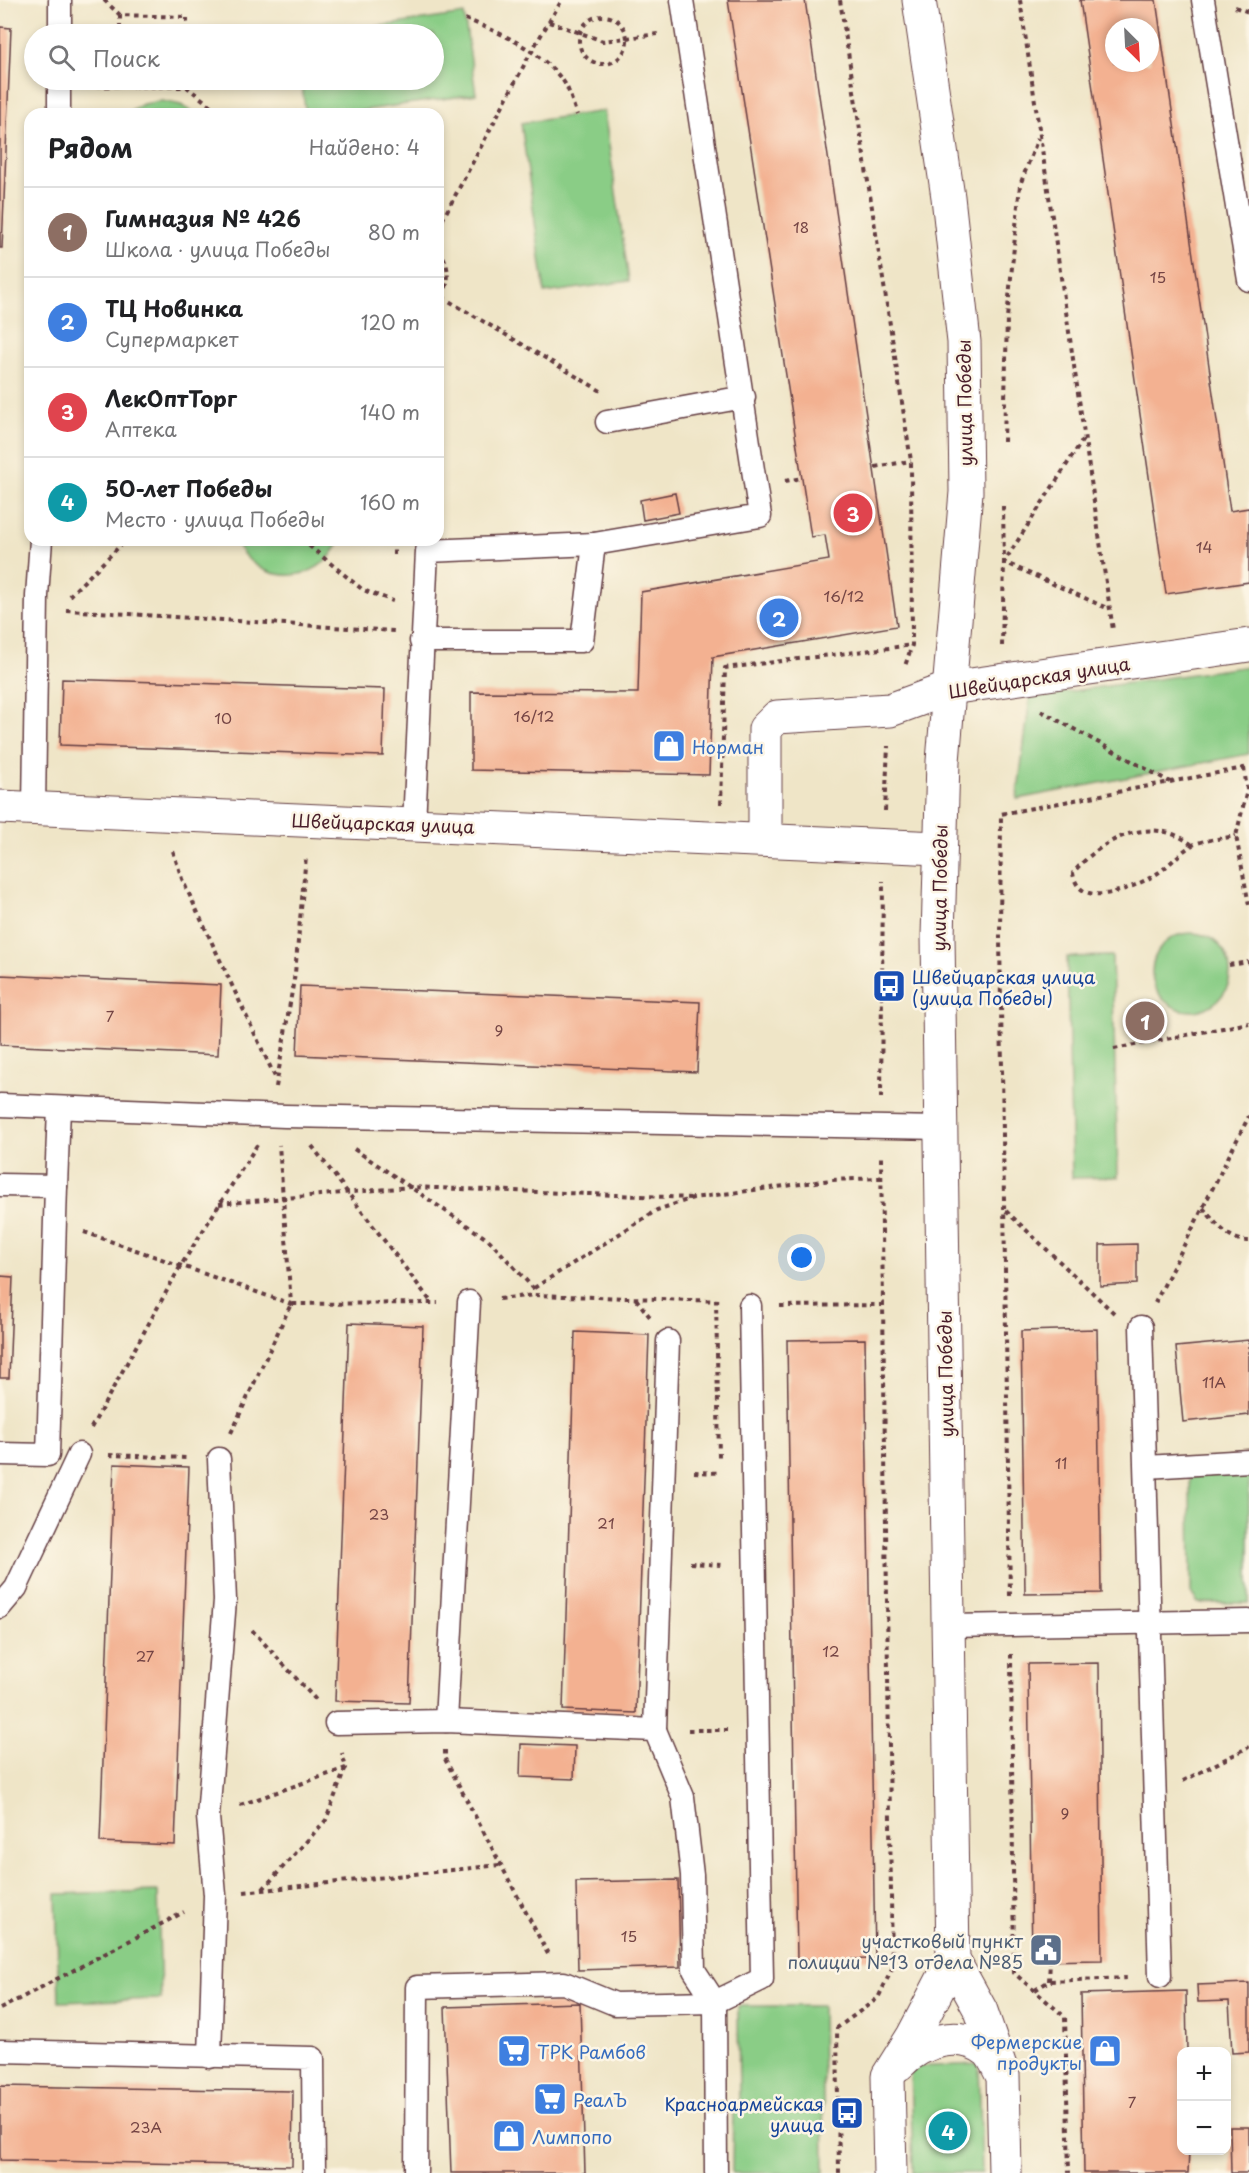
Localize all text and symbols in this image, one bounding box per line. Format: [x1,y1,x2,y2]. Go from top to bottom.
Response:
north arrow [1105,18,1159,72]
search box [24,24,444,90]
icon: search [45,41,78,74]
text: Поиск [93,41,160,74]
text: Рядом [48,128,133,167]
text: Найдено: 4 [309,132,420,162]
text: Гимназия № 426 [105,201,301,234]
house number: 18 [793,215,809,238]
text: 1 [63,217,72,247]
text: 80 m [368,217,420,247]
text: Школа · улица Победы [105,234,330,264]
house number: 15 [1150,265,1166,288]
text: ТЦ Новинка [105,291,243,324]
text: 2 [60,307,75,337]
text: 120 m [361,307,420,337]
text: Супермаркет [105,324,238,354]
street label: улица Победы [949,339,979,467]
text: ЛекОптТорг [105,381,237,414]
text: 3 [61,397,74,427]
text: 140 m [360,397,420,427]
text: Аптека [105,414,177,444]
text: 50-лет Победы [105,471,272,504]
text: 4 [61,487,74,517]
text: 160 m [360,487,420,517]
pin: 3 [834,490,872,536]
text: Место · улица Победы [105,504,325,534]
house number: 14 [1196,535,1212,558]
house number: 16/12 [824,584,864,607]
pin: 2 [760,596,798,640]
street label: Швейцарская улица [946,649,1132,705]
house number: 16/12 [514,704,554,727]
house number: 10 [214,706,232,729]
shop icon: Норман [651,728,687,764]
place label: Норман [692,733,764,760]
street label: Швейцарская улица [291,806,476,840]
street label: улица Победы [924,824,954,952]
place label: Швейцарская улица (улица Победы) [912,963,1096,1011]
bus stop icon: Швейцарская улица (улица Победы) [871,968,907,1004]
pin: 1 [1126,998,1164,1044]
house number: 7 [106,1004,115,1027]
house number: 9 [495,1018,503,1041]
your location [787,1243,816,1272]
street label: улица Победы [930,1310,960,1438]
house number: 11А [1202,1370,1226,1393]
house number: 11 [1055,1451,1067,1474]
house number: 23 [369,1502,389,1525]
house number: 21 [597,1511,615,1534]
house number: 12 [822,1639,840,1662]
house number: 27 [136,1644,155,1667]
house number: 9 [1061,1801,1069,1824]
house number: 15 [621,1924,637,1947]
place label: участковый пункт полиции №13 отдела №85 [788,1927,1023,1975]
public building icon: участковый пункт полиции №13 отдела №85 [1028,1932,1064,1968]
place label: Фермерские продукты [971,2028,1082,2076]
supermarket icon: ТРК Рамбов [496,2033,532,2069]
shop icon: Фермерские продукты [1087,2033,1123,2069]
place label: ТРК Рамбов [537,2038,646,2065]
map controls [1177,2047,1231,2155]
button: + [1177,2047,1231,2101]
supermarket icon: РеалЪ [532,2081,568,2117]
place label: РеалЪ [573,2086,627,2113]
place label: Красноармейская улица [664,2090,825,2138]
house number: 7 [1128,2090,1137,2113]
bus stop icon: Красноармейская улица [829,2095,865,2131]
button: − [1177,2101,1231,2155]
pin: 4 [928,2108,968,2154]
house number: 23А [130,2115,162,2138]
shop icon: Лимпопо [491,2118,527,2154]
place label: Лимпопо [532,2123,612,2150]

